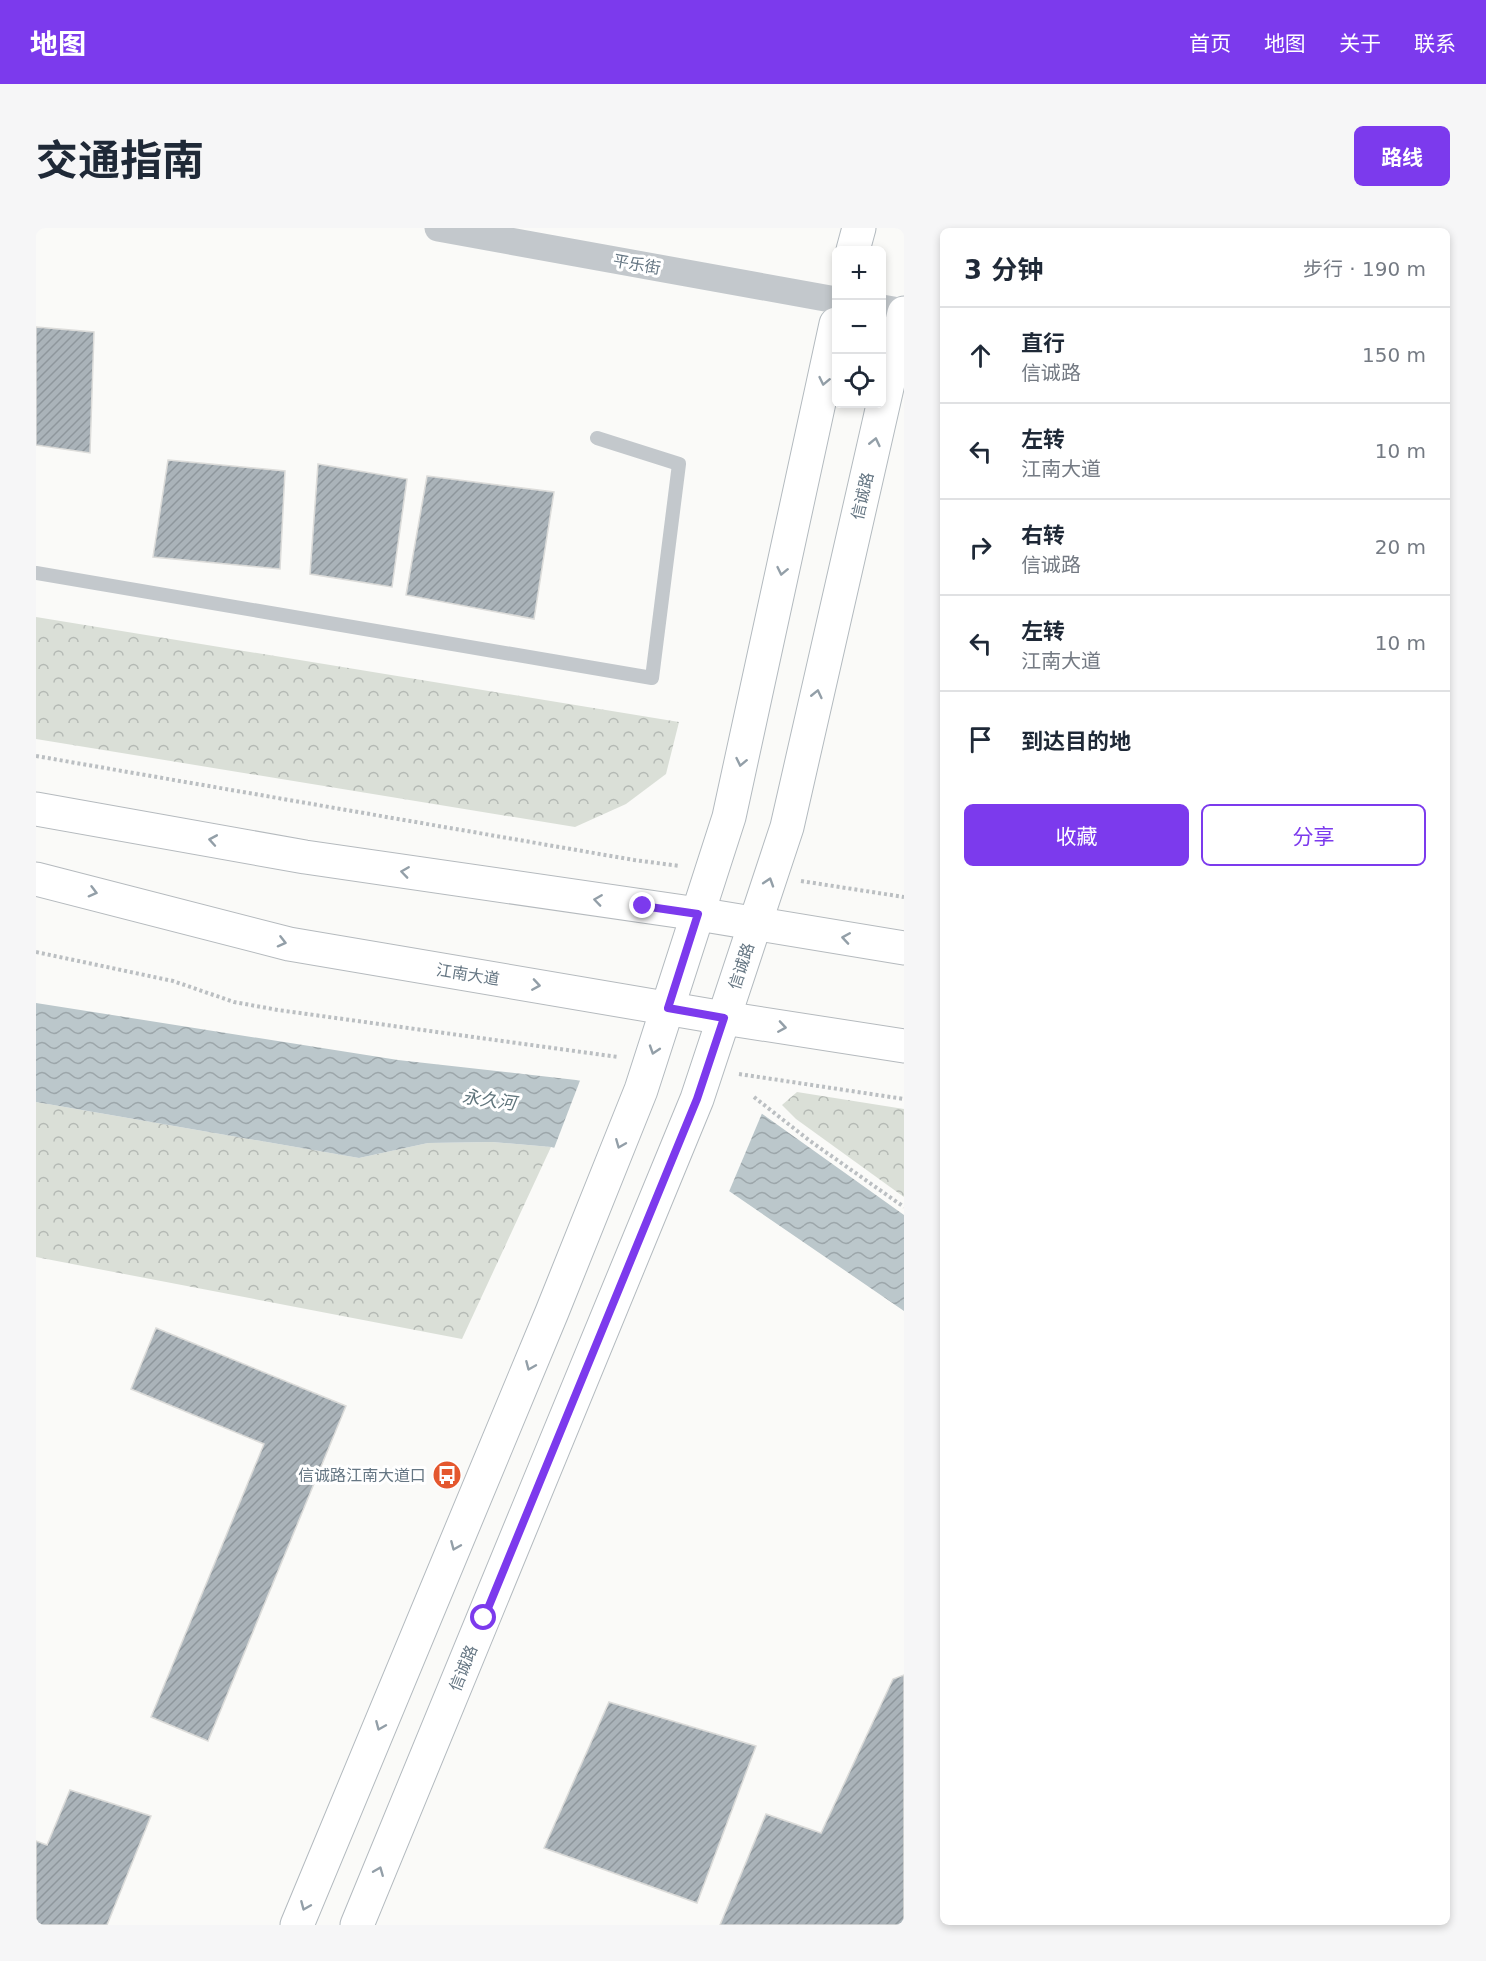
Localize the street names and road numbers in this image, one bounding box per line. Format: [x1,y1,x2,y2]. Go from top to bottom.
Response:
street label: 平乐街 [612,251,662,278]
street label: 信诚路 [848,471,877,522]
street label: 信诚路 [725,940,758,992]
street label: 江南大道 [435,960,501,989]
street label: 信诚路 [446,1642,481,1694]

